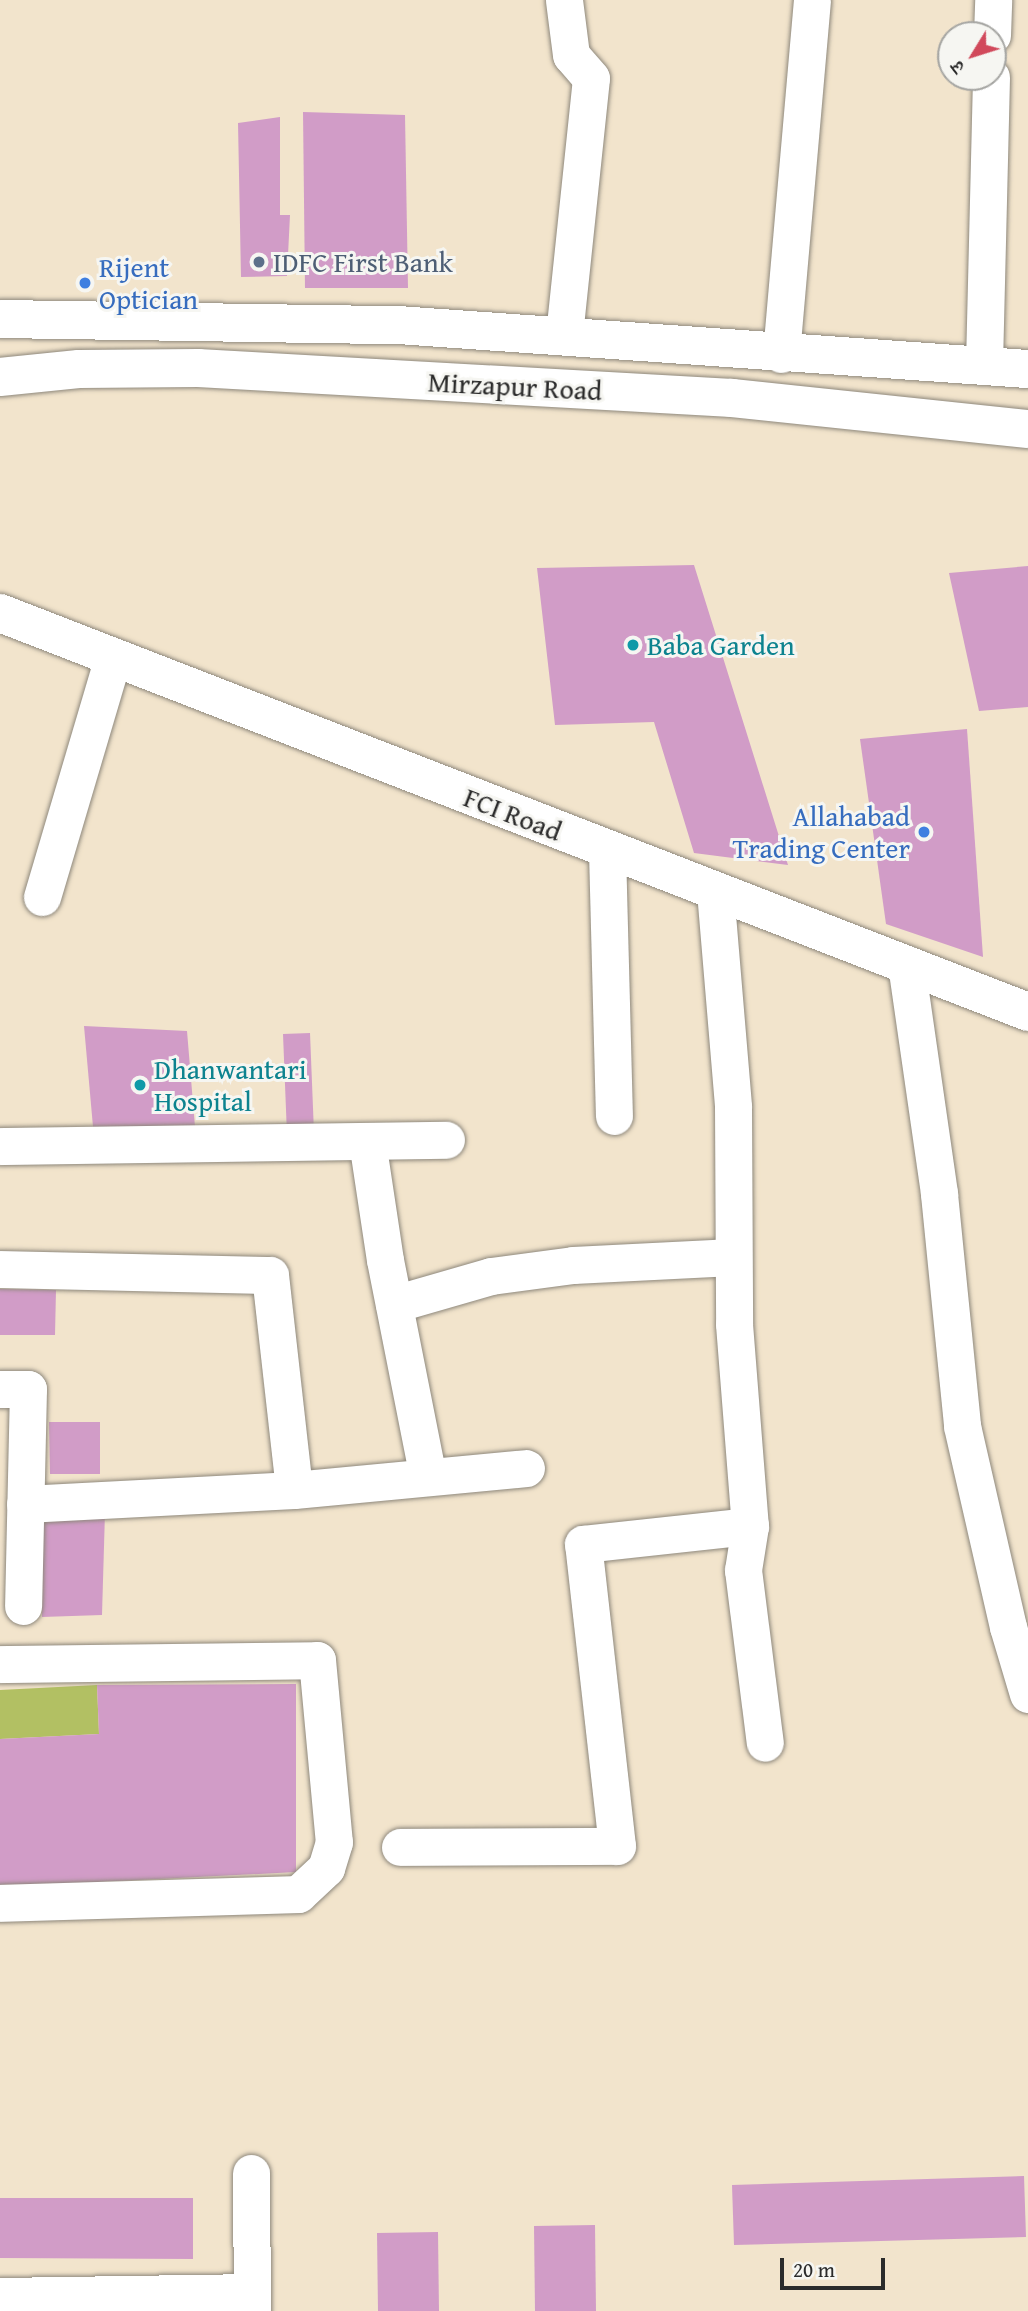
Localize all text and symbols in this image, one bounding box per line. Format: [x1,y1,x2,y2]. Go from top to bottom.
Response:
north arrow [937,21,1007,91]
text: उ [943,55,971,80]
place label: IDFC First Bank [273,245,453,279]
place label: Rijent Optician [99,250,198,316]
marker: IDFC First Bank [251,254,267,270]
marker: Rijent Optician [77,275,93,291]
street label: Mirzapur Road [427,365,603,407]
place label: Baba Garden [647,628,795,662]
marker: Baba Garden [625,637,641,653]
street label: FCI Road [459,780,567,848]
place label: Allahabad Trading Center [733,799,910,865]
marker: Allahabad Trading Center [916,824,932,840]
place label: Dhanwantari Hospital [154,1052,307,1118]
marker: Dhanwantari Hospital [132,1077,148,1093]
scale bar [783,2244,888,2288]
text: 20 m [793,2254,835,2285]

